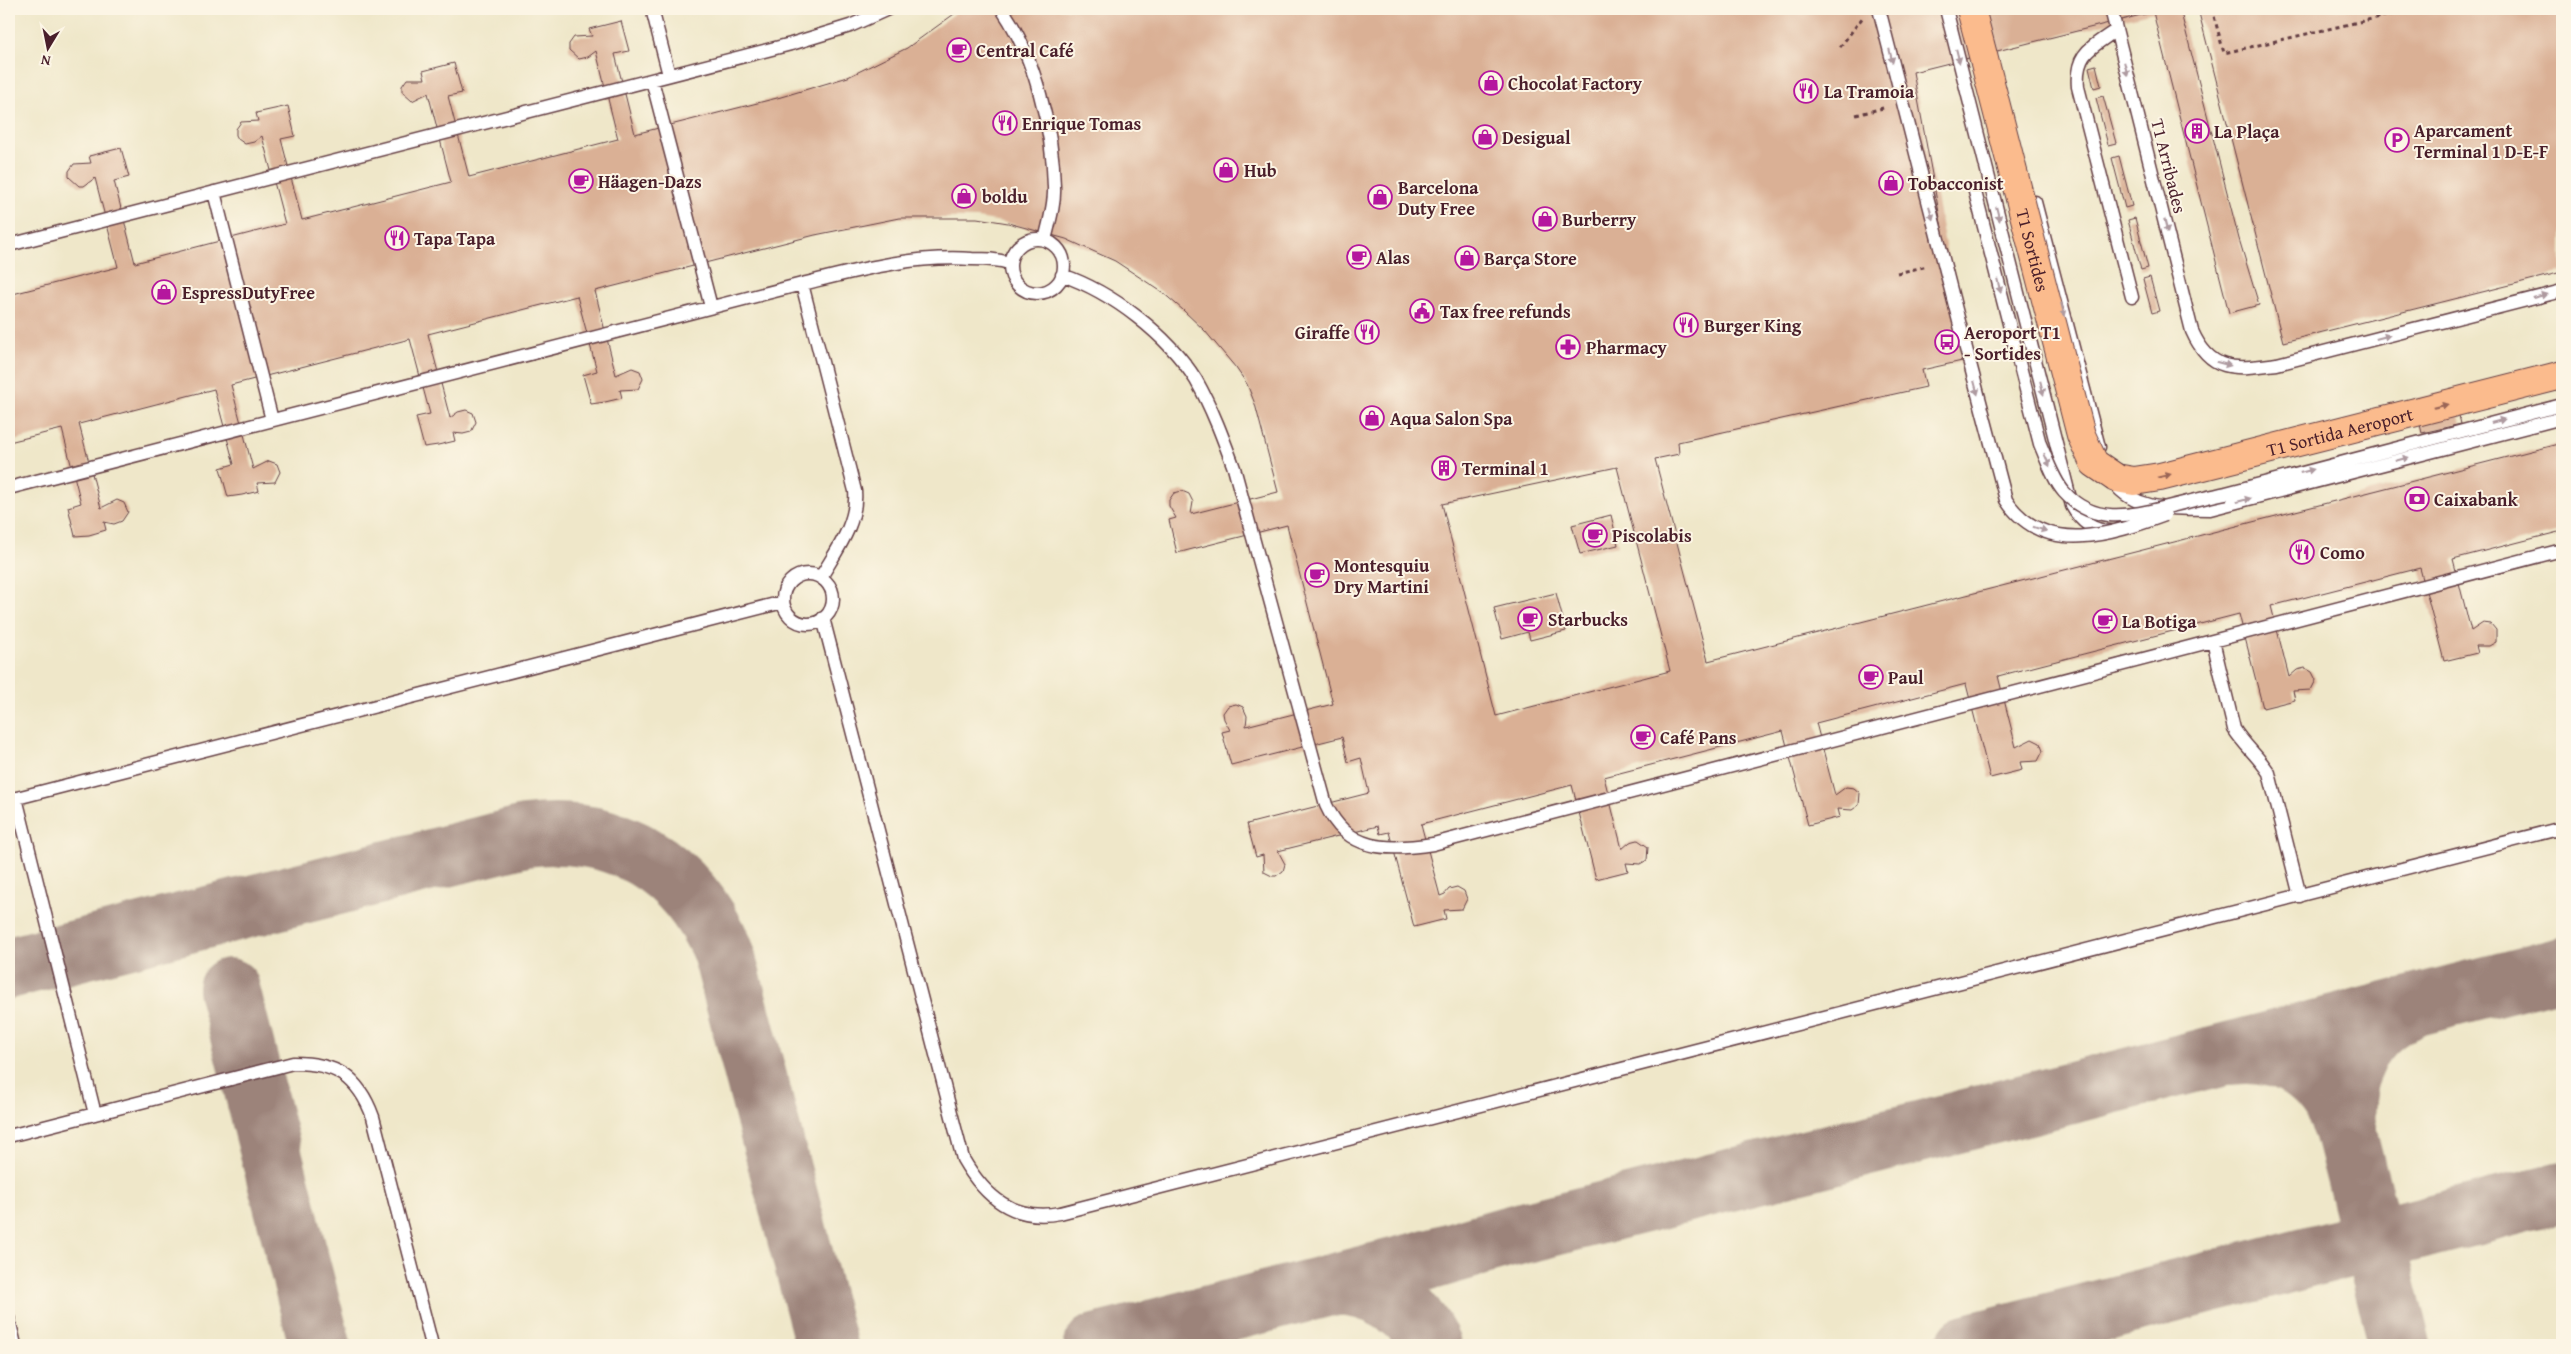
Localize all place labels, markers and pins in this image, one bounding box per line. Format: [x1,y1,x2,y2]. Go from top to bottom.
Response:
cafe icon: Central Café [946,37,972,63]
place label: Central Café [976,37,1074,64]
shop icon: Chocolat Factory [1478,70,1504,96]
place label: Chocolat Factory [1508,70,1643,97]
restaurant icon: La Tramoia [1793,78,1819,104]
place label: La Tramoia [1824,78,1915,105]
restaurant icon: Enrique Tomas [992,110,1018,136]
place label: Enrique Tomas [1022,110,1141,137]
place label: Aparcament Terminal 1 D-E-F [2414,117,2548,165]
building icon: La Plaça [2184,118,2210,144]
place label: La Plaça [2214,118,2280,145]
shop icon: Desigual [1472,124,1498,150]
place label: Desigual [1502,124,1571,151]
parking icon: Aparcament Terminal 1 D-E-F [2384,127,2410,153]
shop icon: Hub [1213,157,1239,183]
place label: Hub [1244,157,1277,184]
cafe icon: Häagen-Dazs [568,168,594,194]
place label: Häagen-Dazs [598,168,702,195]
shop icon: Tobacconist [1878,170,1904,196]
place label: Tobacconist [1908,170,2004,197]
place label: Barcelona Duty Free [1398,174,1479,222]
shop icon: boldu [951,183,977,209]
place label: boldu [982,183,1028,210]
shop icon: Barcelona Duty Free [1367,184,1393,210]
shop icon: Burberry [1532,206,1558,232]
place label: Burberry [1562,206,1637,233]
restaurant icon: Tapa Tapa [384,225,410,251]
place label: Tapa Tapa [414,225,496,252]
cafe icon: Alas [1346,244,1372,270]
place label: Alas [1376,244,1410,271]
shop icon: Barça Store [1454,245,1480,271]
place label: Barça Store [1484,245,1577,272]
shop icon: EspressDutyFree [151,279,177,305]
place label: EspressDutyFree [182,279,315,306]
public building icon: Tax free refunds [1409,298,1435,324]
place label: Tax free refunds [1440,298,1571,325]
restaurant icon: Burger King [1673,312,1699,338]
place label: Burger King [1704,312,1802,339]
place label: Giraffe [1295,319,1350,346]
restaurant icon: Giraffe [1354,319,1380,345]
place label: Aeroport T1 - Sortides [1964,319,2061,367]
bus stop icon: Aeroport T1 - Sortides [1934,329,1960,355]
pharmacy icon: Pharmacy [1555,334,1581,360]
place label: Pharmacy [1586,334,1668,361]
shop icon: Aqua Salon Spa [1359,405,1385,431]
place label: Aqua Salon Spa [1390,405,1513,432]
building icon: Terminal 1 [1431,455,1457,481]
place label: Terminal 1 [1462,455,1549,482]
bank icon: Caixabank [2404,486,2430,512]
place label: Caixabank [2434,486,2518,513]
cafe icon: Piscolabis [1582,522,1608,548]
place label: Piscolabis [1612,522,1692,549]
restaurant icon: Como [2289,539,2315,565]
place label: Como [2320,539,2365,566]
place label: Montesquiu Dry Martini [1334,552,1430,600]
cafe icon: Montesquiu Dry Martini [1304,562,1330,588]
cafe icon: Starbucks [1517,606,1543,632]
place label: Starbucks [1548,606,1628,633]
cafe icon: La Botiga [2092,608,2118,634]
place label: La Botiga [2122,608,2197,635]
cafe icon: Paul [1858,664,1884,690]
place label: Paul [1888,664,1924,691]
cafe icon: Café Pans [1630,724,1656,750]
place label: Café Pans [1660,724,1737,751]

